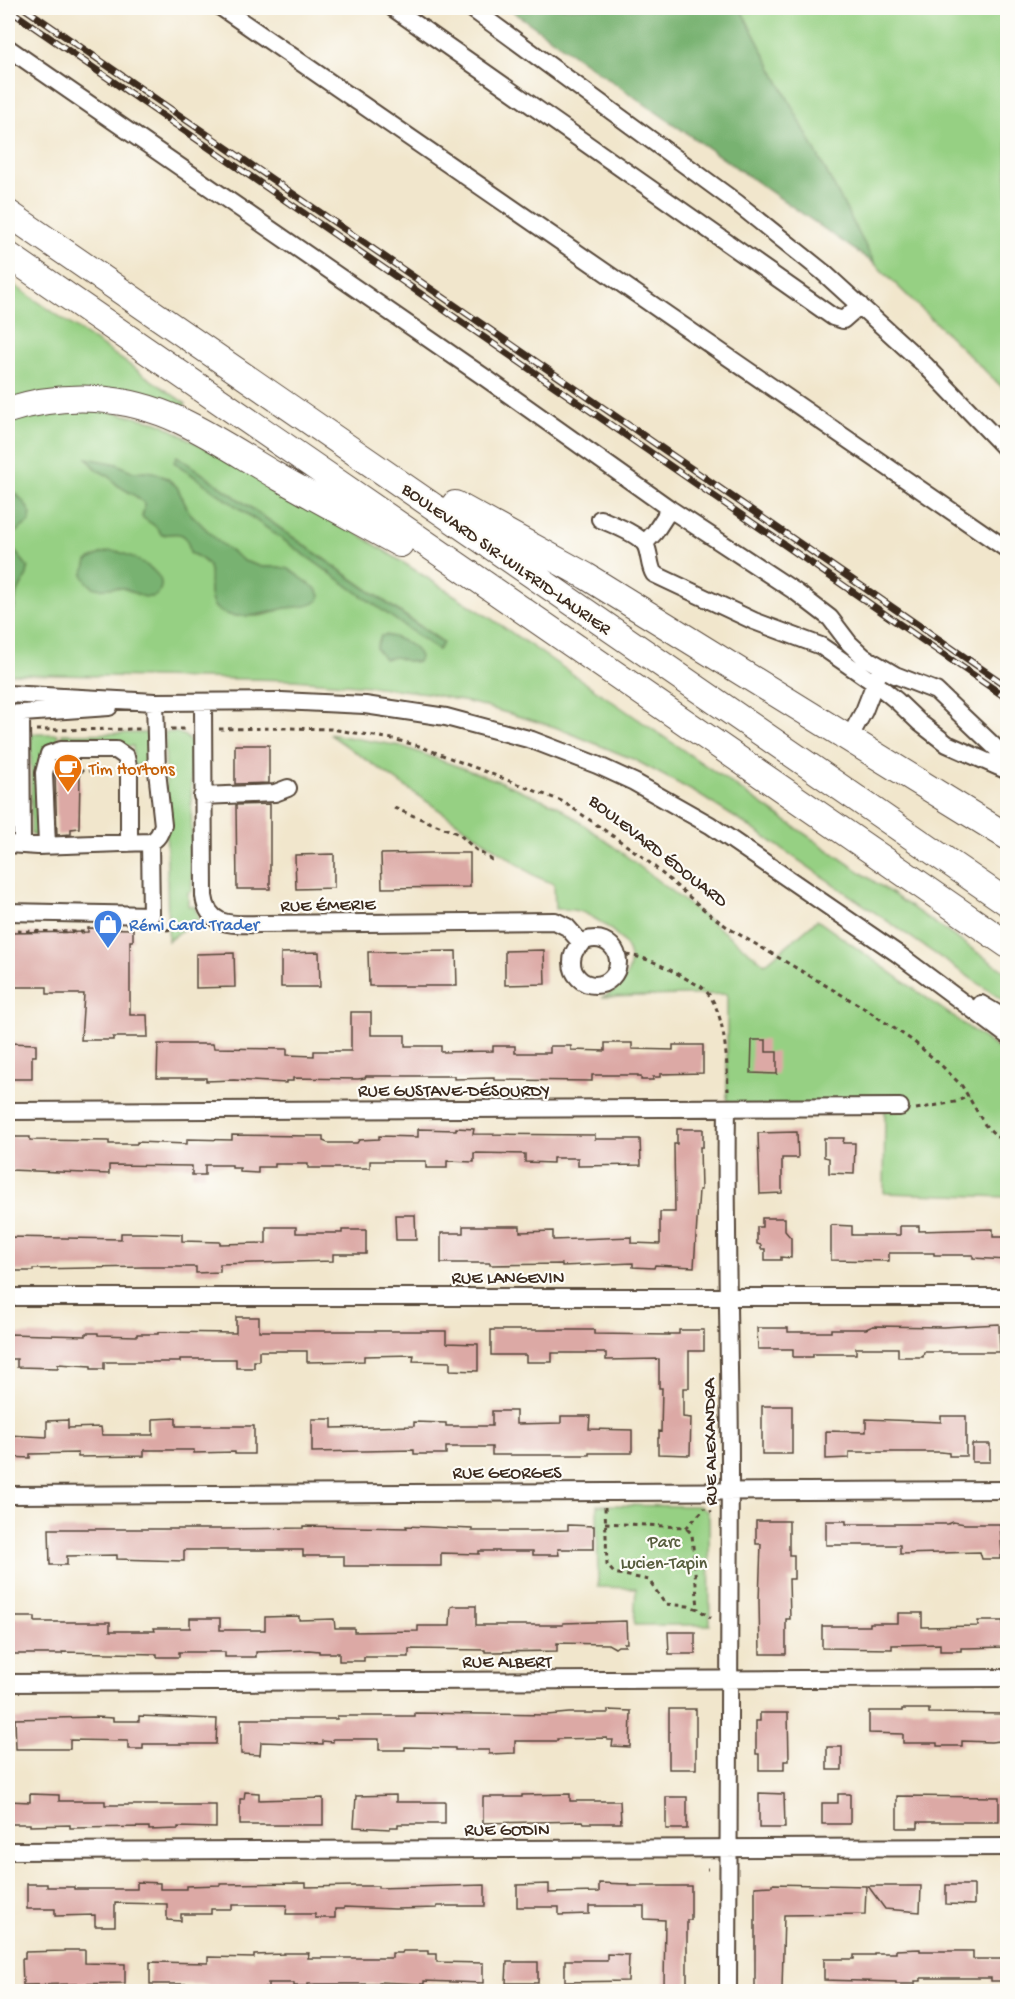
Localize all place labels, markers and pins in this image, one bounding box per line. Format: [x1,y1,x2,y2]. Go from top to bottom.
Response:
cafe icon: Tim Hortons [52,752,84,794]
place label: Tim Hortons [88,760,176,781]
shop icon: Rémi Card Trader [92,908,124,950]
place label: Rémi Card Trader [129,916,261,937]

